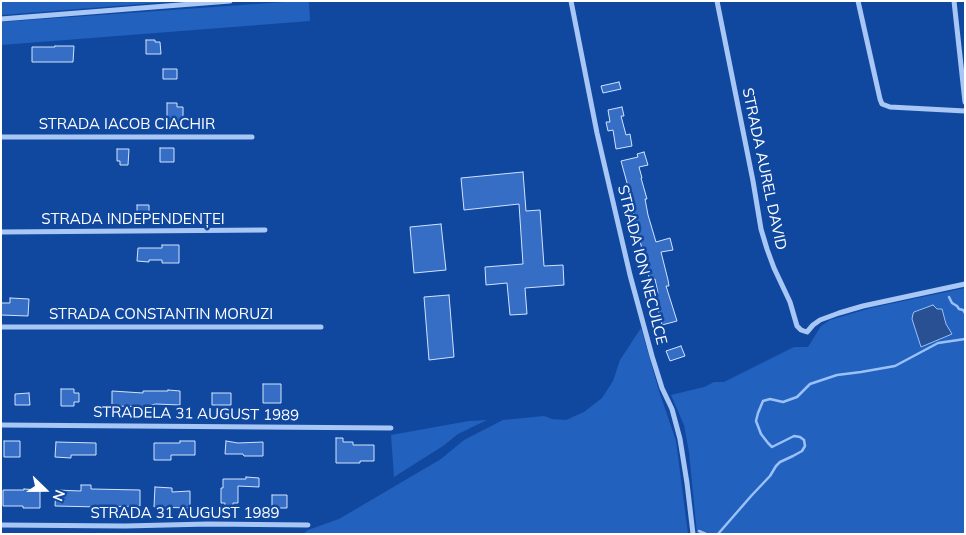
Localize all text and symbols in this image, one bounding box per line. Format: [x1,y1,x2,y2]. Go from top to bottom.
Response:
street label: STRADA AUREL DAVID [738,86,790,252]
street label: STRADA IACOB CIACHIR [39,115,215,133]
street label: STRADA ION NECULCE [613,183,671,347]
street label: STRADA INDEPENDENȚEI [41,210,225,228]
street label: STRADA CONSTANTIN MORUZI [49,305,273,323]
street label: STRADELA 31 AUGUST 1989 [93,403,299,425]
north arrow [20,465,70,515]
text: N [49,487,69,504]
street label: STRADA 31 AUGUST 1989 [90,504,280,522]

